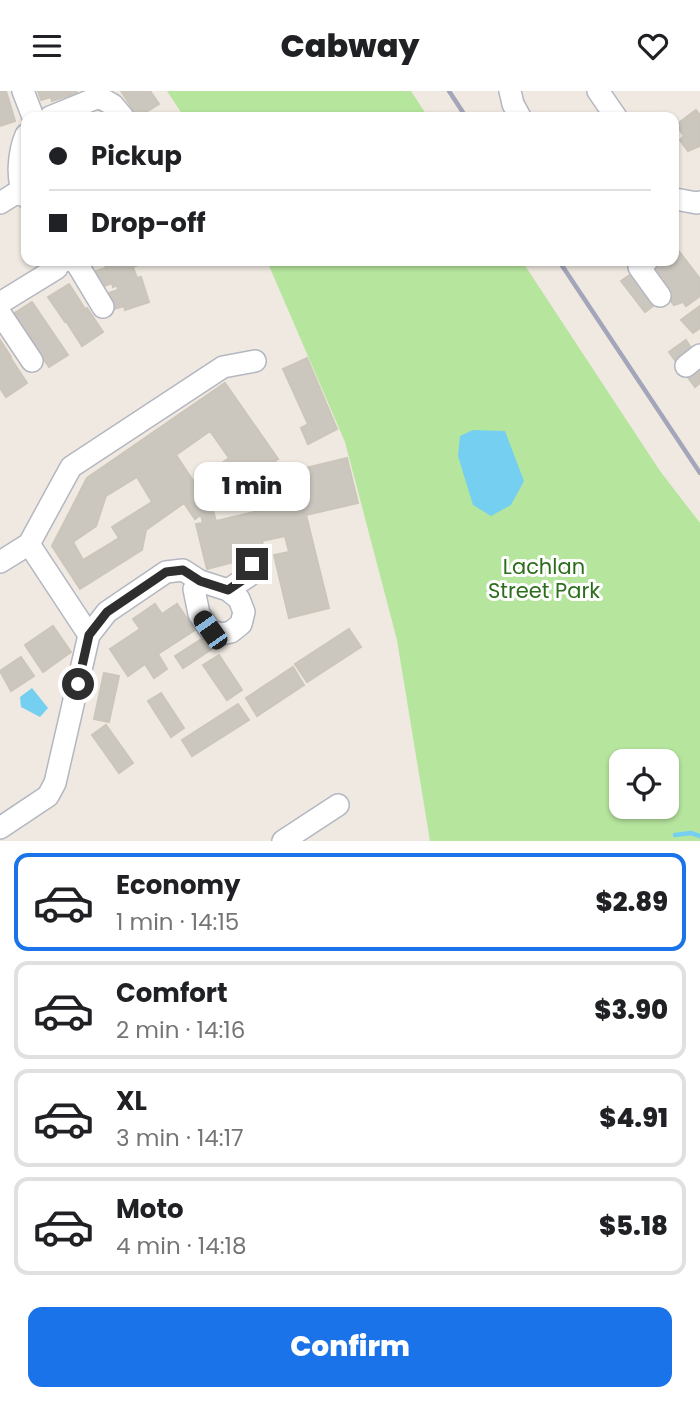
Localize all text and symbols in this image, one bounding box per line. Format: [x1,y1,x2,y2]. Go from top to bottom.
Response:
text: Cabway [281,23,419,68]
icon: menu [28,27,66,65]
icon: heart [634,27,672,65]
text: Pickup [91,138,182,174]
text: Drop-off [91,205,206,241]
callout: 1 min [194,463,310,511]
text: 1 min [222,470,282,502]
route end [236,548,268,580]
park label: Lachlan Street Park [488,552,600,605]
car [190,607,231,653]
route start [62,668,94,700]
map controls [609,749,679,819]
button: locate [609,749,679,819]
text: Economy [116,867,240,903]
icon: car [32,871,95,934]
text: $2.89 [595,884,668,920]
text: 1 min · 14:15 [116,906,239,938]
text: Comfort [116,975,228,1011]
icon: car [32,979,95,1042]
text: $3.90 [594,992,668,1028]
text: 2 min · 14:16 [116,1014,245,1046]
text: XL [116,1083,147,1119]
icon: car [32,1087,95,1150]
text: $4.91 [599,1100,668,1136]
text: 3 min · 14:17 [116,1122,244,1154]
text: Moto [116,1191,184,1227]
icon: car [32,1195,95,1258]
text: $5.18 [599,1208,668,1244]
text: 4 min · 14:18 [116,1230,246,1262]
button: Confirm [28,1307,672,1387]

